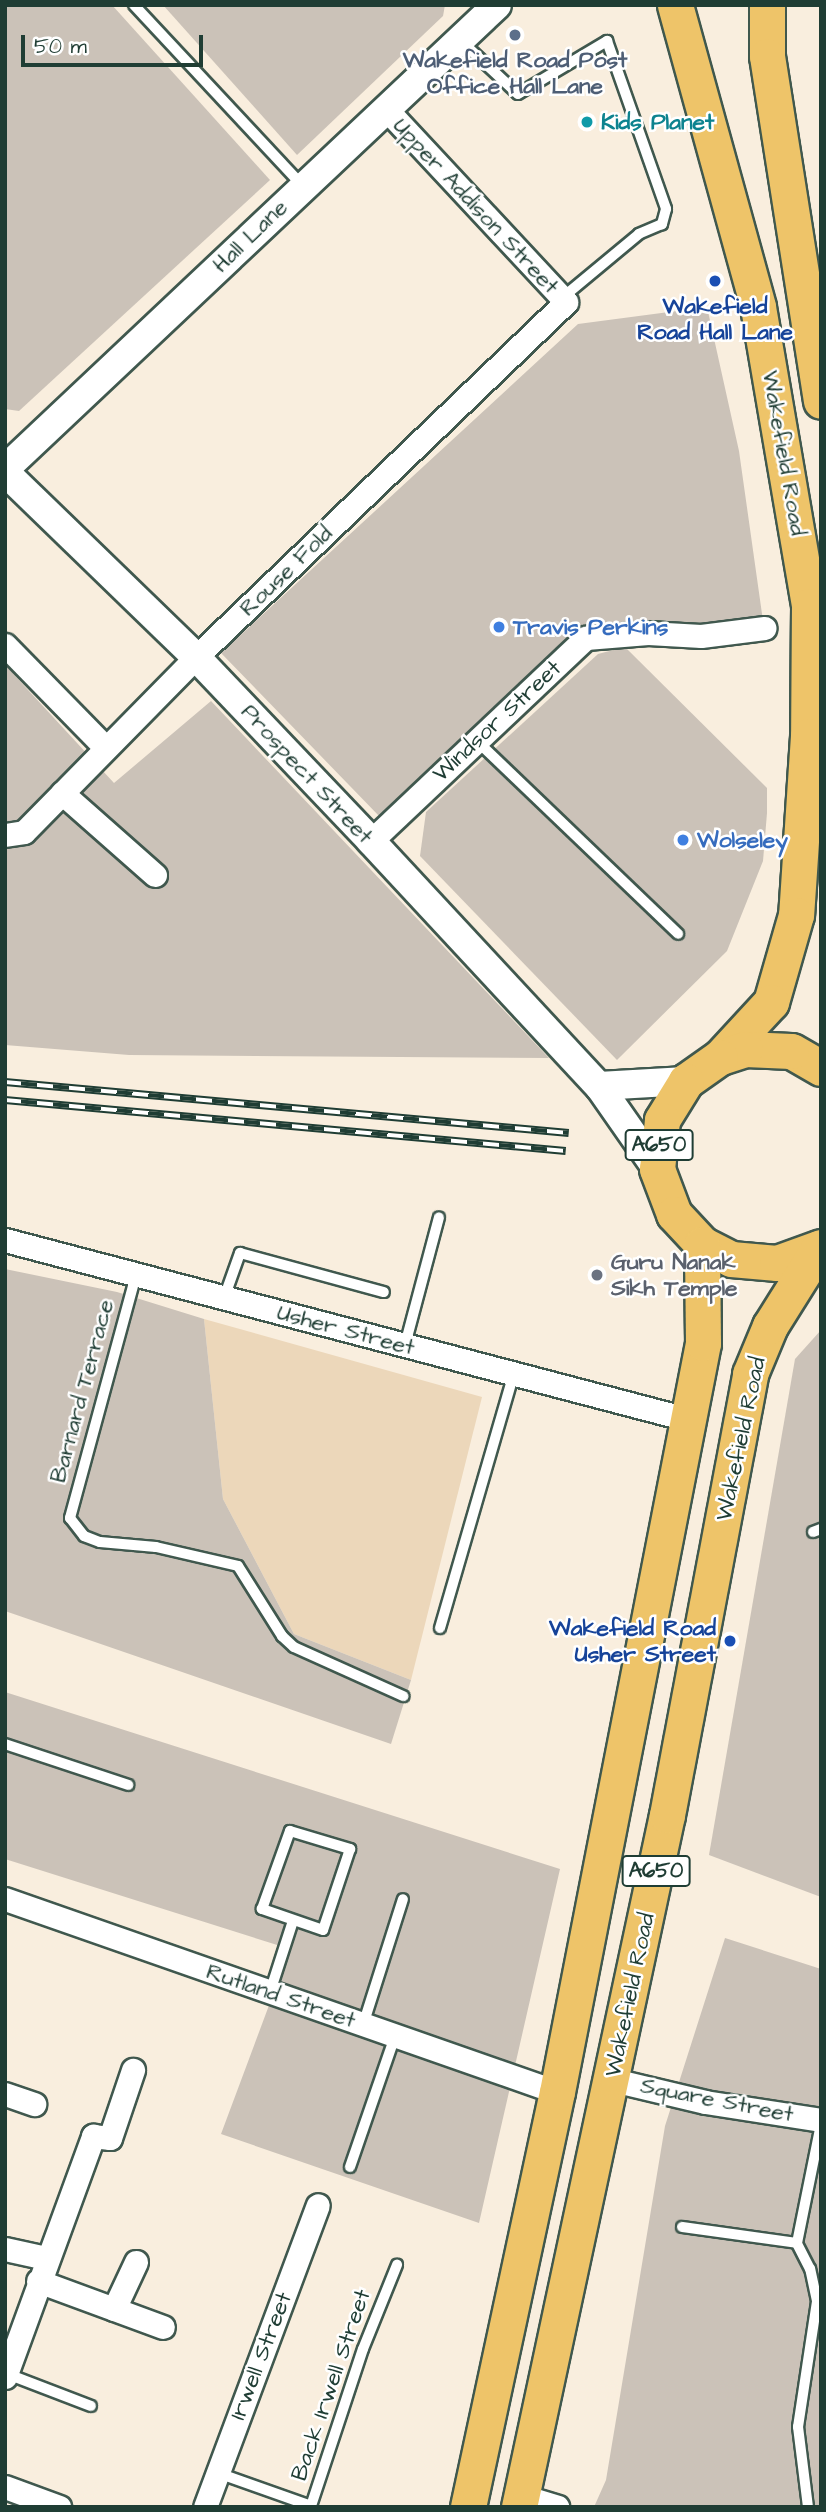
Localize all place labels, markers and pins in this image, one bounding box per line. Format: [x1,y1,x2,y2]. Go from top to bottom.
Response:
marker: Wakefield Road Post Office Hall Lane [507,27,523,43]
place label: Wakefield Road Post Office Hall Lane [403,46,627,100]
place label: Kids Planet [601,108,714,136]
marker: Kids Planet [579,114,595,130]
marker: Wakefield Road Hall Lane [707,273,723,289]
place label: Wakefield Road Hall Lane [637,292,793,346]
place label: Travis Perkins [513,613,668,641]
marker: Travis Perkins [491,619,507,635]
place label: Wolseley [697,826,788,854]
marker: Wolseley [675,832,691,848]
place label: Guru Nanak Sikh Temple [611,1248,738,1302]
marker: Guru Nanak Sikh Temple [589,1267,605,1283]
place label: Wakefield Road Usher Street [549,1614,716,1668]
marker: Wakefield Road Usher Street [722,1633,738,1649]

